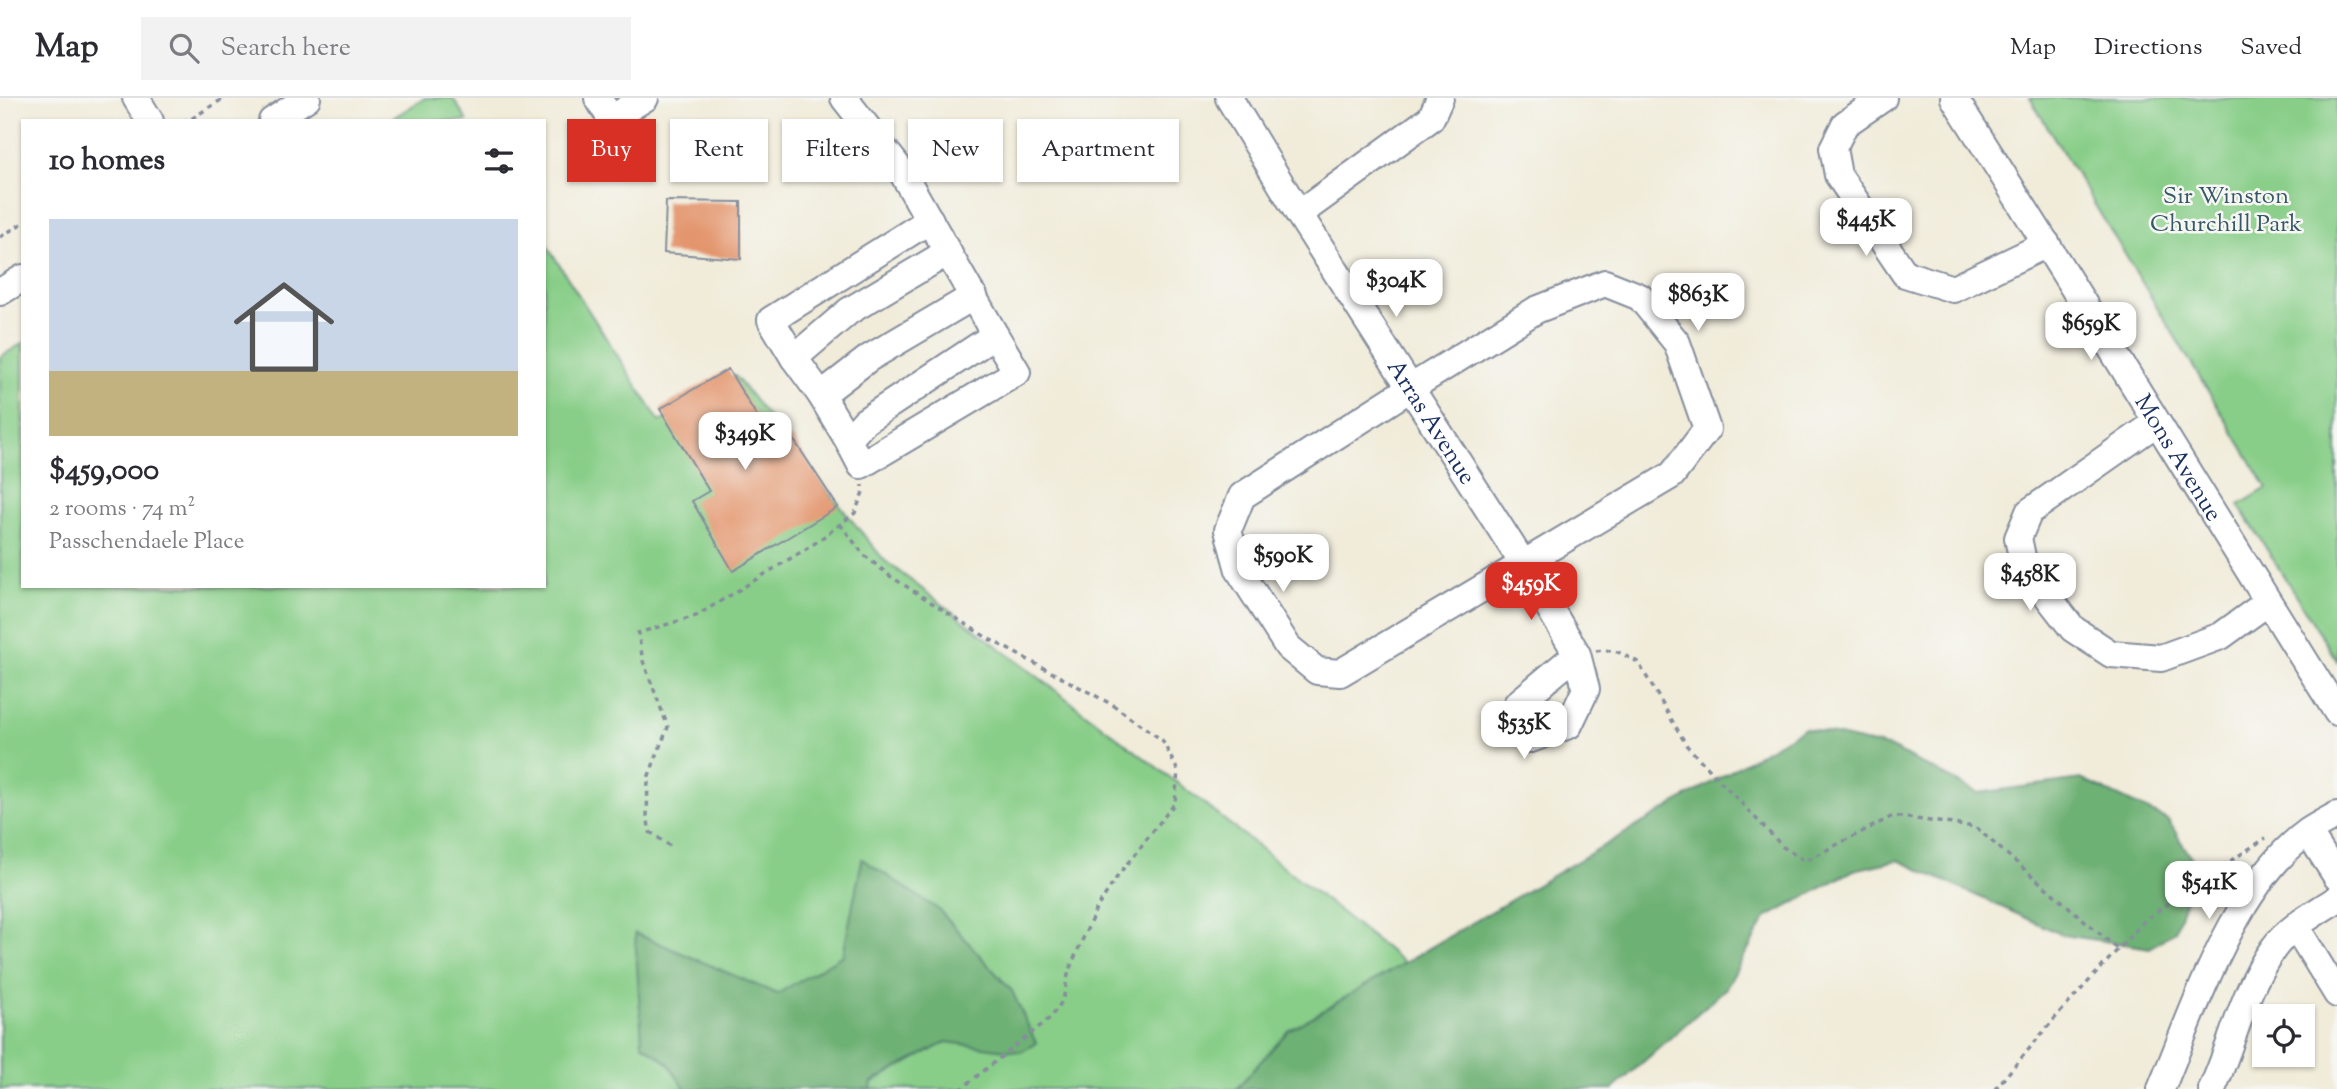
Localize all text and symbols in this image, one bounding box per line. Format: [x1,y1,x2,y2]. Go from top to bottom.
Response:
search box [141,17,631,80]
text: Map [35,24,99,72]
icon: search [165,29,203,67]
text: Search here [221,30,351,67]
text: Map [2010,31,2056,65]
text: Directions [2094,31,2202,65]
text: Saved [2240,31,2302,65]
chip: Buy [567,119,656,182]
chip: Rent [670,119,768,182]
chip: Filters [782,119,894,182]
chip: New [908,119,1003,182]
chip: Apartment [1017,119,1179,182]
text: 10 homes [49,140,165,183]
icon: filters [480,142,518,180]
park label: Sir Winston Churchill Park [2150,180,2302,242]
pin: $445K [1817,198,1915,258]
text: $445K [1836,204,1896,237]
pin: $304K [1347,260,1445,319]
icon: home [221,264,347,390]
text: $304K [1366,265,1426,298]
pin: $863K [1649,274,1747,333]
text: $863K [1667,279,1729,312]
pin: $659K [2042,302,2140,362]
text: $659K [2061,308,2121,341]
street label: Arras Avenue [1377,353,1483,492]
street label: Mons Avenue [2125,388,2230,529]
pin: $349K [696,412,794,472]
text: $349K [715,418,775,451]
text: $459,000 [49,450,159,493]
text: 2 rooms · 74 m² [49,493,195,526]
text: Passchendaele Place [49,526,244,559]
pin: $590K [1234,534,1332,594]
text: $590K [1253,540,1313,573]
pin: $458K [1981,554,2079,613]
text: $458K [2000,559,2060,592]
pin: $459K [1482,562,1580,622]
text: $459K [1501,568,1561,601]
pin: $535K [1475,702,1573,761]
text: $535K [1497,707,1551,740]
pin: $541K [2160,862,2258,921]
text: $541K [2181,867,2237,900]
map controls [2252,1004,2315,1067]
button: locate [2252,1004,2315,1067]

